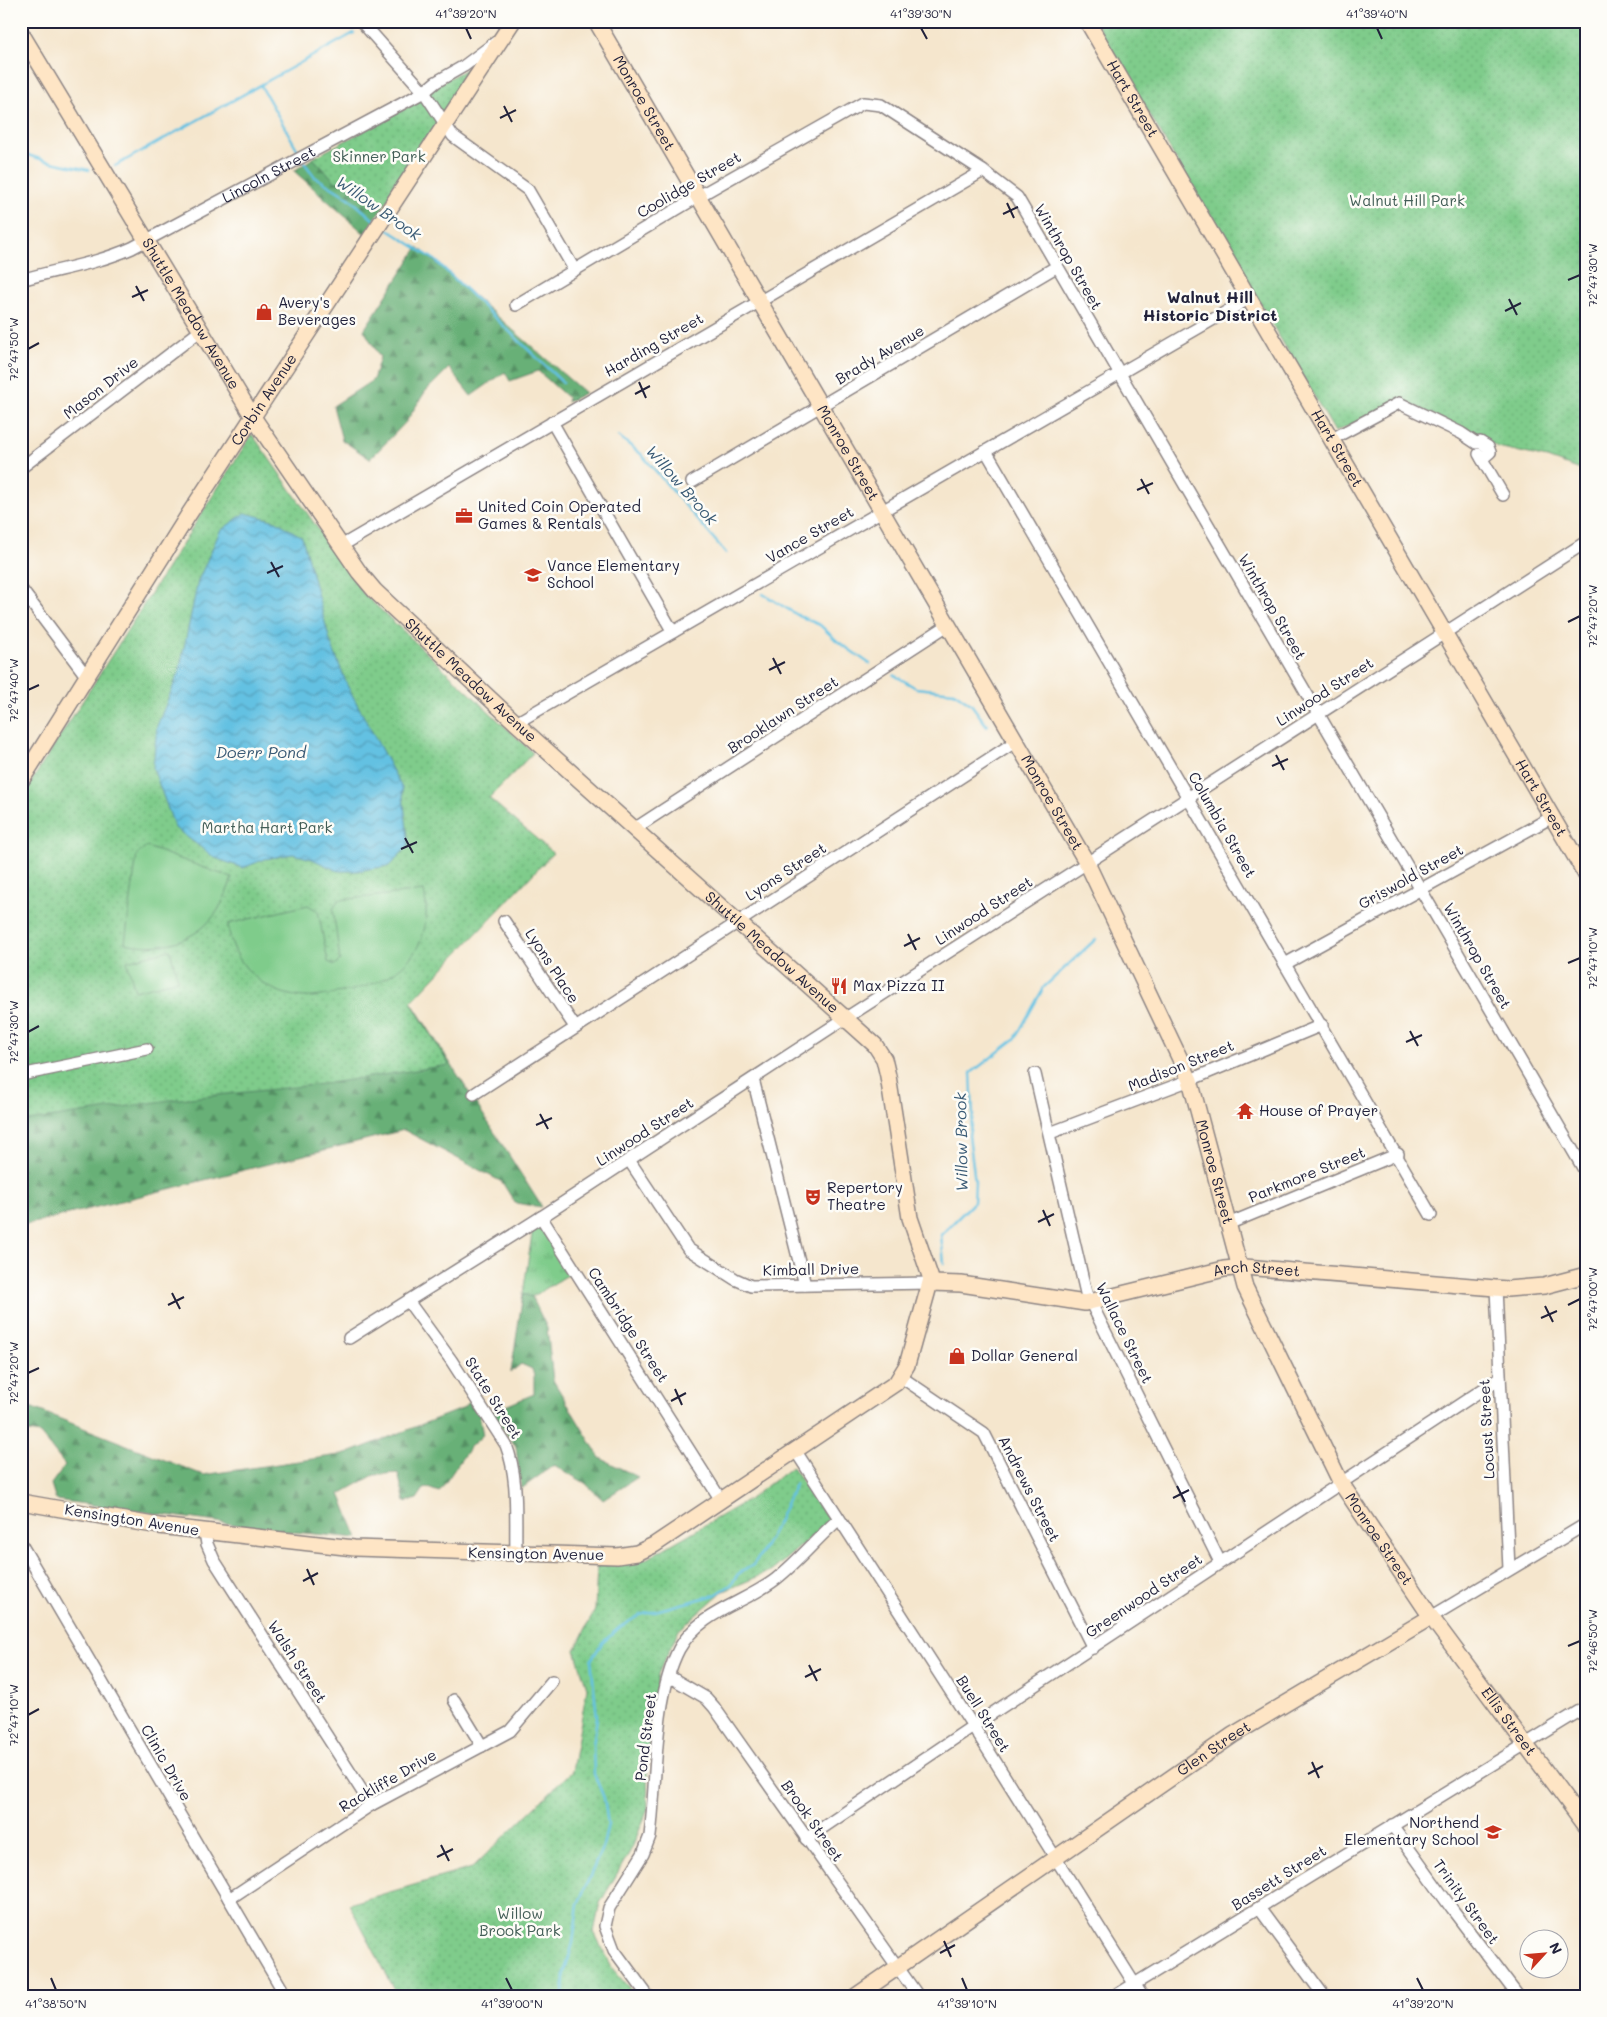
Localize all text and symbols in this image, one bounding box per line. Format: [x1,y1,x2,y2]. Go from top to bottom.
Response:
text: 41°39'20"N [436,5,497,21]
text: 41°39'30"N [890,5,952,21]
text: 41°39'40"N [1346,5,1408,21]
street label: Monroe Street [609,51,680,154]
street label: Hart Street [1103,56,1164,141]
street label: Lincoln Street [218,141,319,207]
park label: Skinner Park [332,146,426,166]
street label: Coolidge Street [633,146,744,222]
water label: Willow Brook [333,170,426,245]
park label: Walnut Hill Park [1349,190,1465,210]
street label: Winthrop Street [1030,200,1107,313]
street label: Shuttle Meadow Avenue [138,234,245,393]
text: 72°47'30"W [1584,243,1600,307]
district label: Walnut Hill Historic District [1143,286,1277,325]
place label: Avery's Beverages [278,292,356,329]
shop icon: Avery's Beverages [254,302,274,322]
street label: Harding Street [600,308,707,381]
text: 72°47'50"W [5,317,21,381]
street label: Brady Avenue [831,320,928,389]
street label: Corbin Avenue [226,349,301,449]
street label: Mason Drive [59,352,142,423]
street label: Monroe Street [813,401,884,504]
street label: Hart Street [1307,405,1368,490]
water label: Willow Brook [642,440,723,529]
place label: United Coin Operated Games & Rentals [478,496,641,533]
street label: Vance Street [762,501,857,567]
office icon: United Coin Operated Games & Rentals [454,506,474,526]
street label: Winthrop Street [1234,550,1311,663]
place label: Vance Elementary School [547,555,680,592]
school or university icon: Vance Elementary School [523,565,543,585]
text: 72°47'20"W [1584,584,1600,648]
street label: Shuttle Meadow Avenue [401,613,542,746]
street label: Linwood Street [1272,652,1377,730]
text: 72°47'40"W [5,658,21,722]
street label: Brooklawn Street [723,671,842,757]
water label: Doerr Pond [216,741,307,762]
street label: Monroe Street [1017,751,1088,854]
street label: Hart Street [1511,755,1572,840]
street label: Columbia Street [1184,768,1261,881]
park label: Martha Hart Park [201,817,333,837]
street label: Lyons Street [741,838,830,905]
street label: Griswold Street [1355,839,1466,913]
street label: Linwood Street [931,871,1036,949]
street label: Shuttle Meadow Avenue [701,886,844,1017]
street label: Winthrop Street [1439,899,1516,1012]
street label: Lyons Place [521,924,584,1007]
text: 72°47'10"W [1584,927,1600,989]
place label: Max Pizza II [853,975,945,995]
restaurant icon: Max Pizza II [829,976,849,996]
text: 72°47'30"W [5,1000,21,1064]
street label: Madison Street [1125,1035,1237,1095]
street label: Linwood Street [592,1092,697,1170]
water label: Willow Brook [949,1092,972,1192]
place label: House of Prayer [1259,1100,1378,1120]
temple icon: House of Prayer [1235,1101,1255,1121]
street label: Monroe Street [1192,1117,1239,1226]
street label: Parkmore Street [1245,1142,1368,1207]
place label: Repertory Theatre [827,1177,903,1214]
theatre icon: Repertory Theatre [803,1187,823,1207]
street label: Arch Street [1210,1256,1301,1281]
street label: Kimball Drive [763,1258,859,1280]
street label: Cambridge Street [584,1263,674,1386]
text: 72°47'00"W [1584,1267,1600,1331]
street label: Wallace Street [1092,1279,1158,1386]
text: 72°47'20"W [5,1341,21,1405]
place label: Dollar General [971,1345,1078,1365]
shop icon: Dollar General [947,1346,967,1366]
street label: State Street [461,1353,527,1442]
street label: Locust Street [1473,1378,1499,1480]
street label: Andrews Street [995,1432,1065,1545]
street label: Monroe Street [1341,1488,1418,1589]
street label: Kensington Avenue [63,1498,201,1540]
street label: Kensington Avenue [468,1542,604,1564]
street label: Greenwood Street [1081,1549,1206,1642]
text: 72°46'50"W [1584,1609,1600,1673]
street label: Walsh Street [264,1616,332,1707]
street label: Buell Street [952,1671,1015,1756]
street label: Ellis Street [1477,1683,1541,1759]
text: 72°47'10"W [5,1684,21,1746]
street label: Pond Street [630,1692,660,1782]
street label: Glen Street [1172,1716,1254,1780]
street label: Clinic Drive [137,1721,197,1804]
street label: Rackliffe Drive [335,1744,440,1816]
street label: Brook Street [777,1776,848,1865]
place label: Northend Elementary School [1344,1812,1479,1849]
school or university icon: Northend Elementary School [1483,1822,1503,1842]
street label: Bassett Street [1227,1840,1330,1914]
street label: Trinity Street [1429,1855,1504,1948]
park label: Willow Brook Park [479,1903,561,1940]
north arrow [1520,1930,1570,1980]
text: N [1545,1939,1567,1957]
text: 41°38'50"N [25,1995,87,2011]
text: 41°39'00"N [481,1995,543,2011]
text: 41°39'10"N [937,1995,997,2011]
text: 41°39'20"N [1393,1995,1454,2011]

